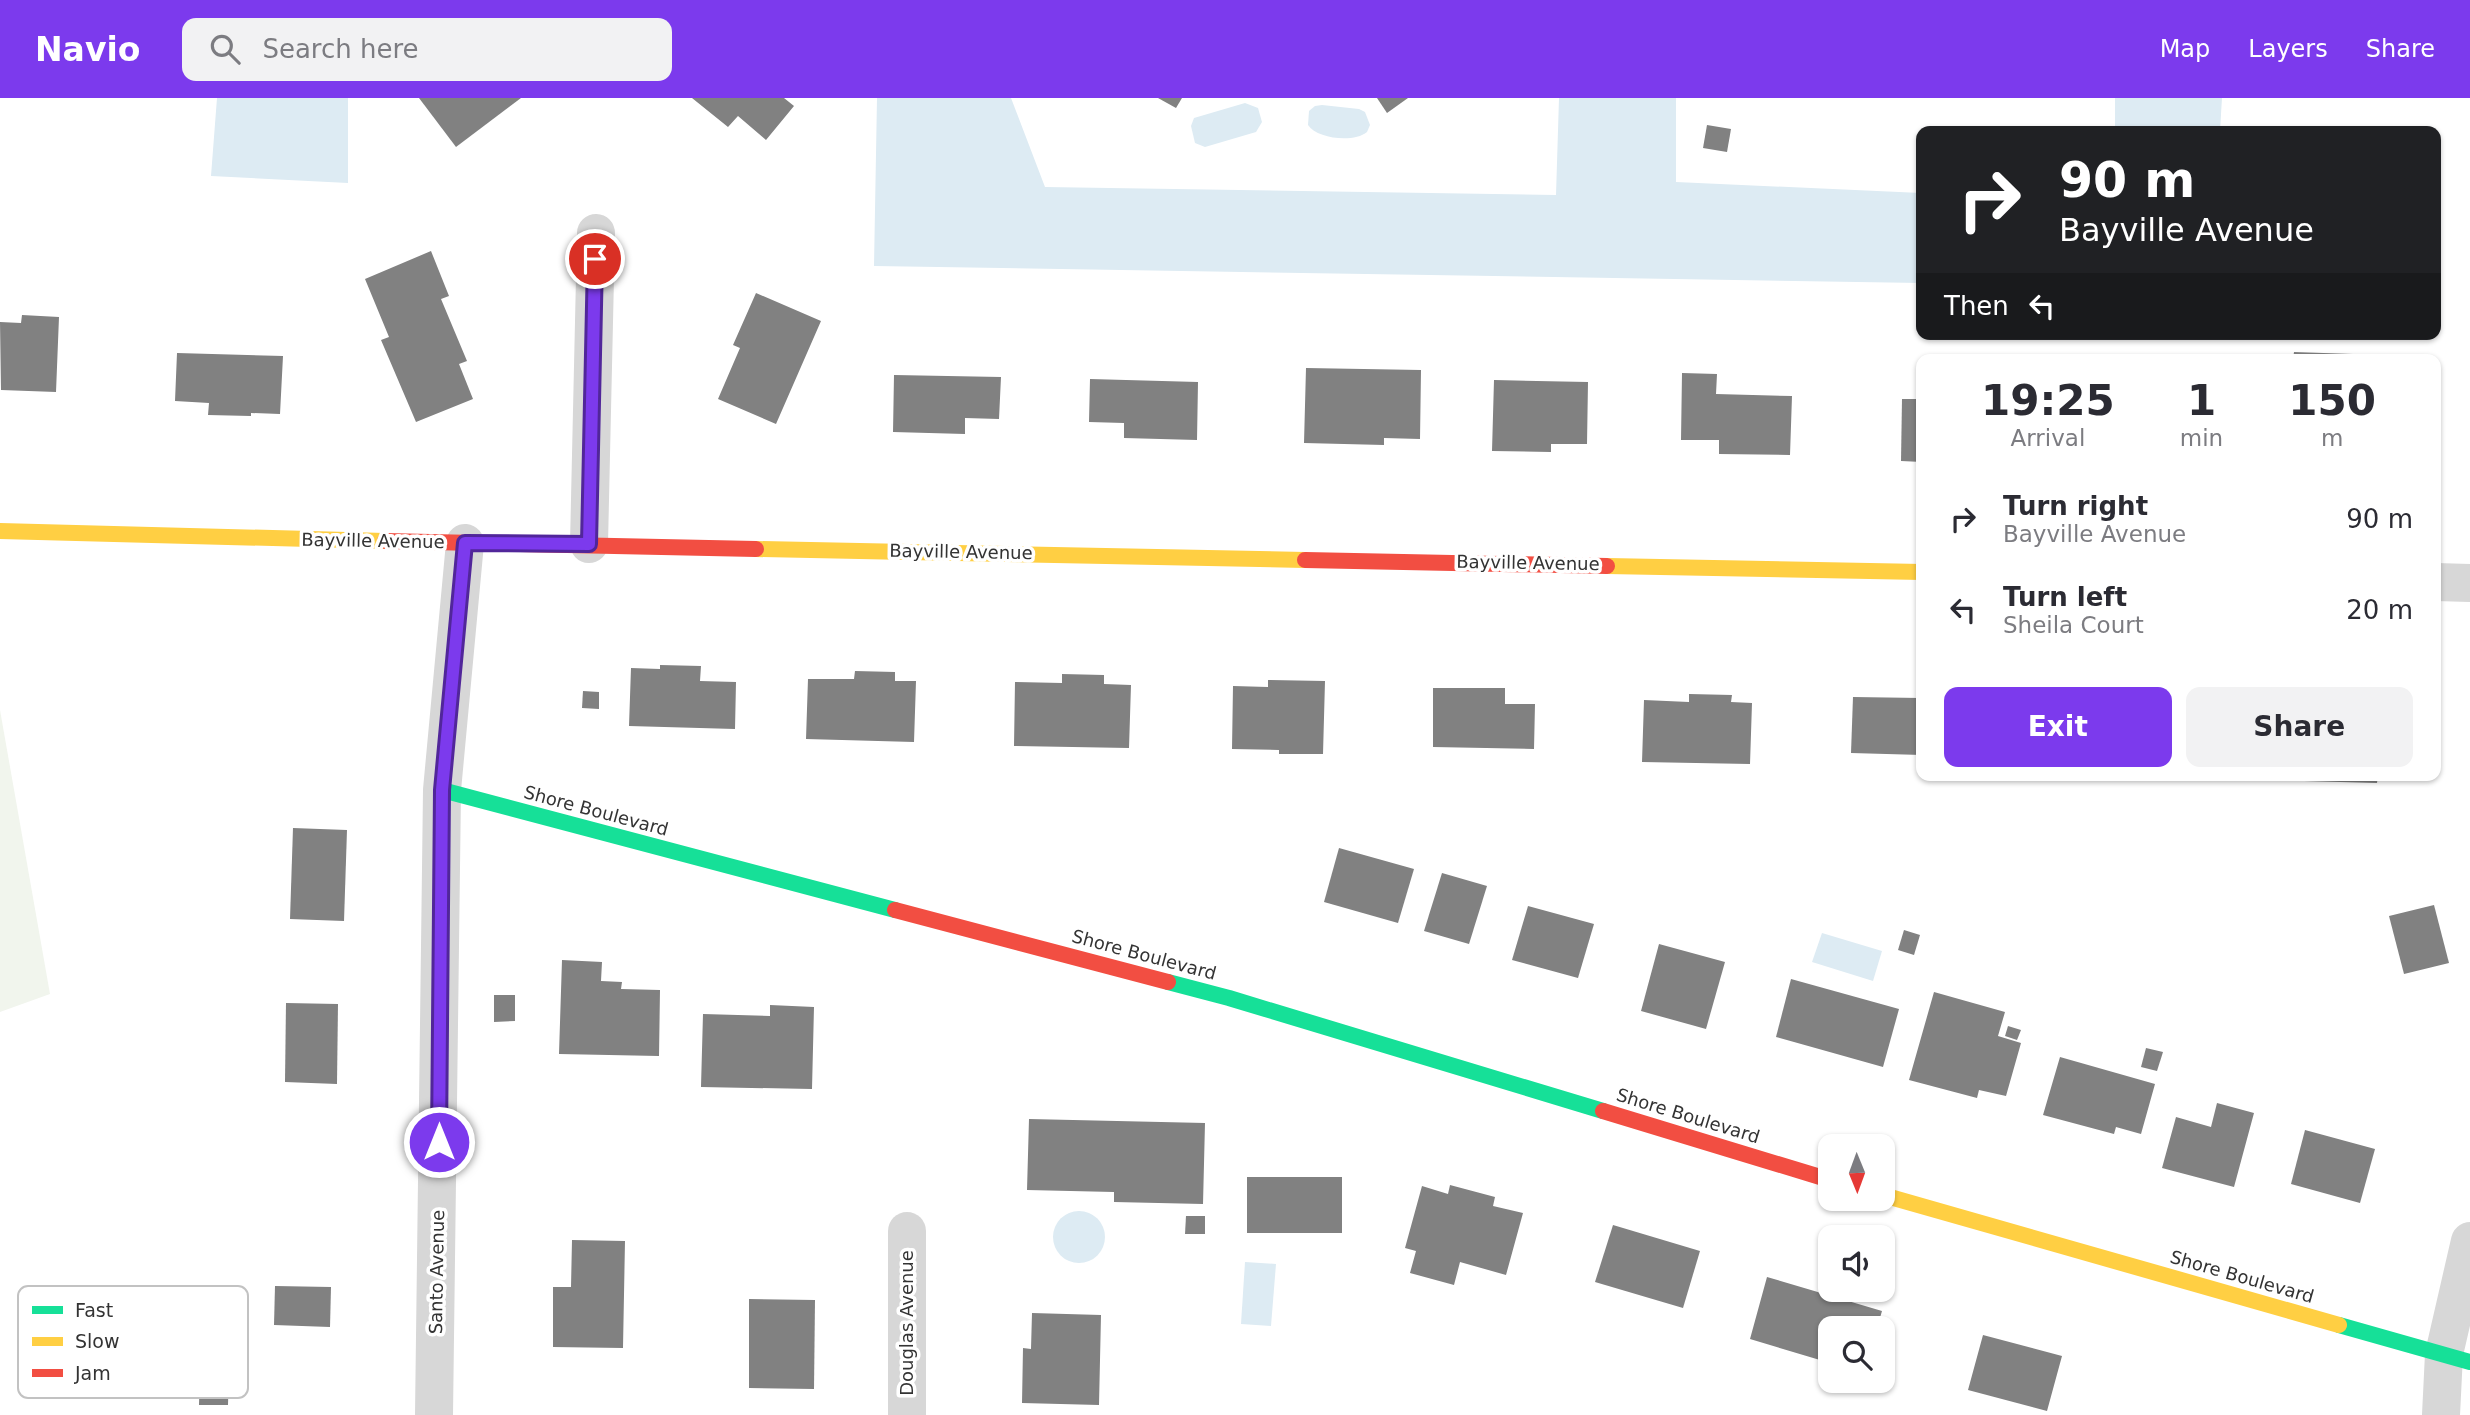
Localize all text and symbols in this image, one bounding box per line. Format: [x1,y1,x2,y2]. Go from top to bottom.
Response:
search box [182,18,672,81]
text: Navio [35,30,140,69]
icon: search [206,30,244,68]
text: Search here [262,34,419,64]
text: Map [2160,35,2210,63]
text: Layers [2248,35,2328,63]
text: Share [2366,35,2435,63]
text: 90 m [2059,152,2195,209]
icon: right [1944,154,2035,245]
text: Bayville Avenue [2059,211,2314,249]
pin [565,229,625,289]
icon: arrive [576,240,614,278]
icon: left [2023,287,2061,325]
text: Then [1944,291,2009,321]
text: 19:25 [1981,376,2115,425]
text: 1 [2187,376,2216,425]
text: 150 [2288,376,2376,425]
text: Arrival [2011,425,2085,451]
text: min [2180,425,2223,451]
text: m [2321,425,2343,451]
text: Turn right [2003,491,2148,521]
icon: right [1944,500,1982,538]
text: 90 m [2346,504,2413,534]
text: Bayville Avenue [2003,521,2186,547]
street label: Bayville Avenue [301,529,445,552]
street label: Bayville Avenue [889,540,1033,563]
street label: Bayville Avenue [1456,551,1600,574]
text: Turn left [2003,582,2127,612]
icon: left [1944,591,1982,629]
text: 20 m [2346,595,2413,625]
text: Sheila Court [2003,612,2144,638]
button: Exit [1944,687,2172,767]
button: Share [2186,687,2413,767]
street label: Shore Boulevard [522,781,671,840]
street label: Shore Boulevard [1070,925,1219,984]
street label: Shore Boulevard [1614,1084,1762,1147]
position arrow [402,1105,476,1179]
north arrow [1818,1134,1895,1211]
map controls [1818,1134,1895,1393]
street label: Santo Avenue [425,1210,448,1334]
button: sound [1818,1225,1895,1302]
street label: Shore Boulevard [2168,1246,2316,1307]
street label: Douglas Avenue [896,1250,917,1396]
legend [18,1286,248,1398]
text: Fast [75,1299,113,1321]
button: search [1818,1316,1895,1393]
text: Slow [75,1330,120,1352]
text: Jam [74,1362,111,1384]

